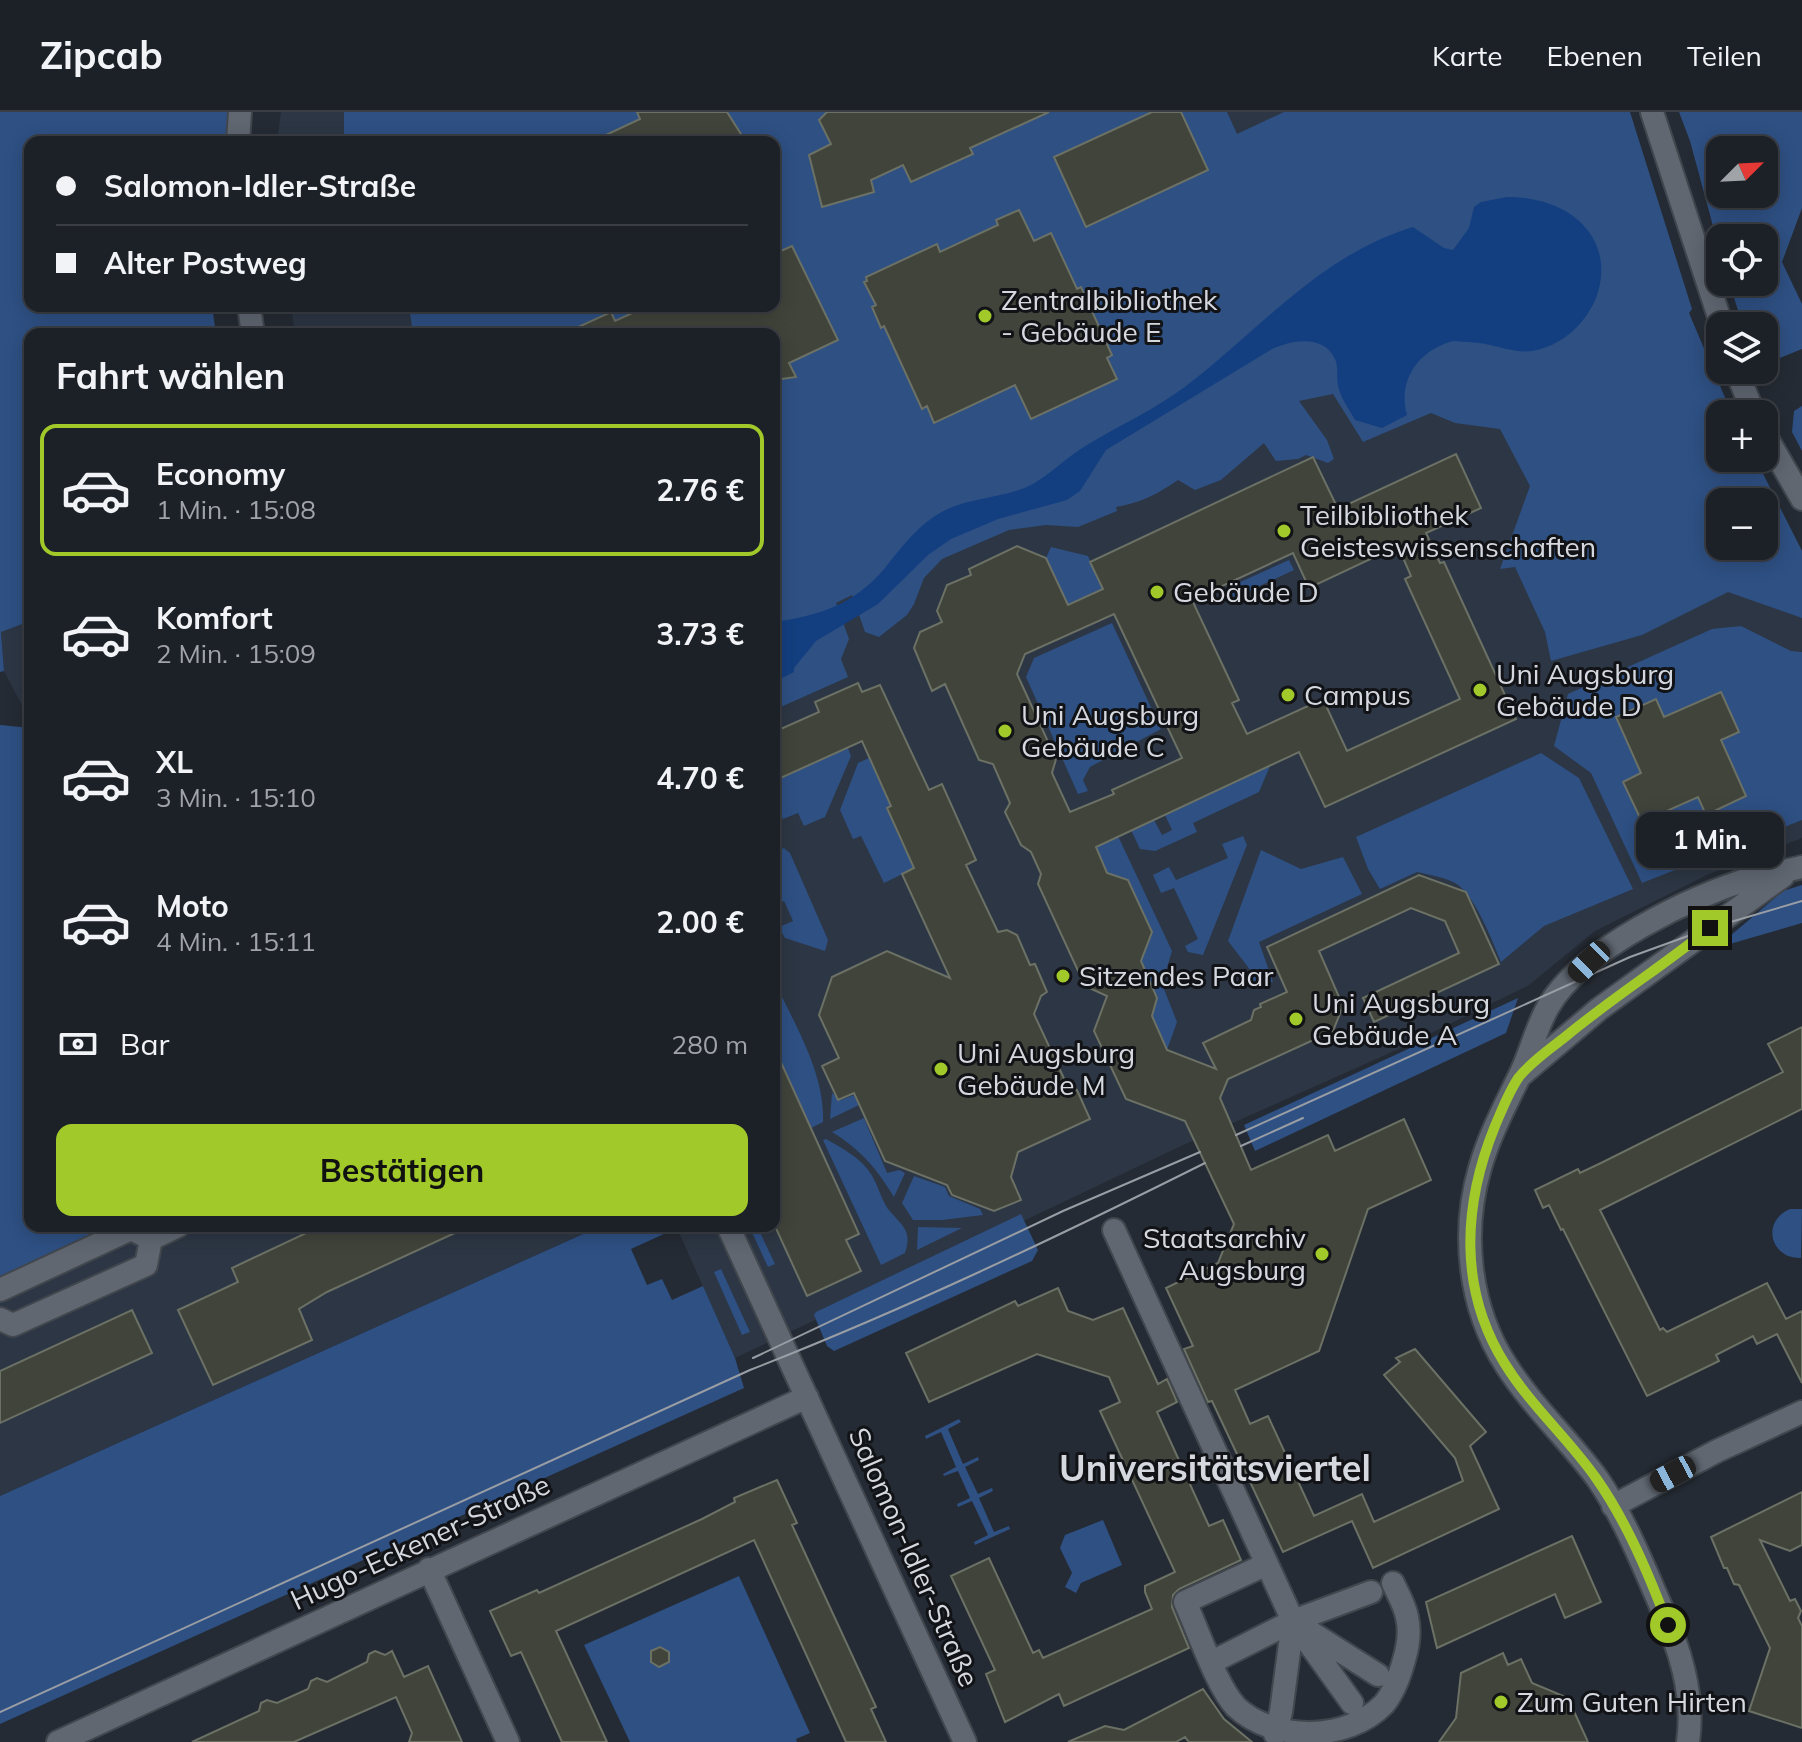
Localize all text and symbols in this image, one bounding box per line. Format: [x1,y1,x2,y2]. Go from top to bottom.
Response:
text: Zipcab [40,31,163,79]
text: Karte [1432,38,1502,73]
text: Ebenen [1546,38,1643,73]
text: Teilen [1687,38,1762,73]
north arrow [1706,136,1778,208]
map controls [1706,136,1778,560]
text: Salomon-Idler-Straße [104,167,416,205]
button: locate [1706,224,1778,296]
text: Alter Postweg [104,244,307,282]
place label: Zentralbibliothek - Gebäude E [1001,282,1218,349]
marker: Zentralbibliothek - Gebäude E [976,307,994,325]
button: layers [1706,312,1778,384]
text: Fahrt wählen [56,353,285,398]
button: + [1706,400,1778,472]
icon: car [60,454,132,526]
text: Economy [156,455,285,493]
text: 2.76 € [656,471,744,509]
button: − [1706,488,1778,560]
text: 1 Min. · 15:08 [156,493,316,526]
place label: Teilbibliothek Geisteswissenschaften [1300,497,1596,564]
marker: Teilbibliothek Geisteswissenschaften [1275,522,1293,540]
place label: Gebäude D [1173,574,1319,609]
marker: Gebäude D [1148,583,1166,601]
icon: car [60,598,132,670]
text: Komfort [156,599,273,637]
text: 3.73 € [656,615,744,653]
text: 2 Min. · 15:09 [156,637,316,670]
place label: Uni Augsburg Gebäude D [1496,656,1674,723]
place label: Campus [1304,677,1411,712]
marker: Uni Augsburg Gebäude D [1471,681,1489,699]
marker: Campus [1279,686,1297,704]
place label: Uni Augsburg Gebäude C [1021,697,1199,764]
marker: Uni Augsburg Gebäude C [996,722,1014,740]
icon: car [60,742,132,814]
text: XL [156,743,193,781]
text: 4.70 € [656,759,744,797]
text: 3 Min. · 15:10 [156,781,316,814]
callout: 1 Min. [1636,812,1784,868]
text: 1 Min. [1673,823,1747,856]
icon: car [60,886,132,958]
text: Moto [156,887,229,925]
text: 2.00 € [656,903,744,941]
route end [1692,910,1728,946]
text: 4 Min. · 15:11 [156,925,316,958]
car [1563,937,1615,987]
place label: Sitzendes Paar [1079,958,1274,993]
marker: Sitzendes Paar [1054,967,1072,985]
place label: Uni Augsburg Gebäude A [1312,985,1490,1052]
marker: Uni Augsburg Gebäude A [1287,1010,1305,1028]
icon: cash [56,1022,100,1066]
text: Bar [120,1025,169,1063]
text: 280 m [672,1028,748,1061]
place label: Uni Augsburg Gebäude M [957,1035,1135,1102]
marker: Uni Augsburg Gebäude M [932,1060,950,1078]
button: Bestätigen [56,1124,748,1216]
place label: Staatsarchiv Augsburg [1143,1220,1306,1287]
marker: Staatsarchiv Augsburg [1313,1245,1331,1263]
street label: Salomon-Idler-Straße [842,1422,987,1692]
district label: Universitätsviertel [1059,1445,1371,1490]
car [1646,1452,1700,1496]
street label: Hugo-Eckener-Straße [285,1466,555,1617]
route start [1650,1607,1686,1643]
place label: Zum Guten Hirten [1517,1684,1747,1719]
marker: Zum Guten Hirten [1492,1693,1510,1711]

